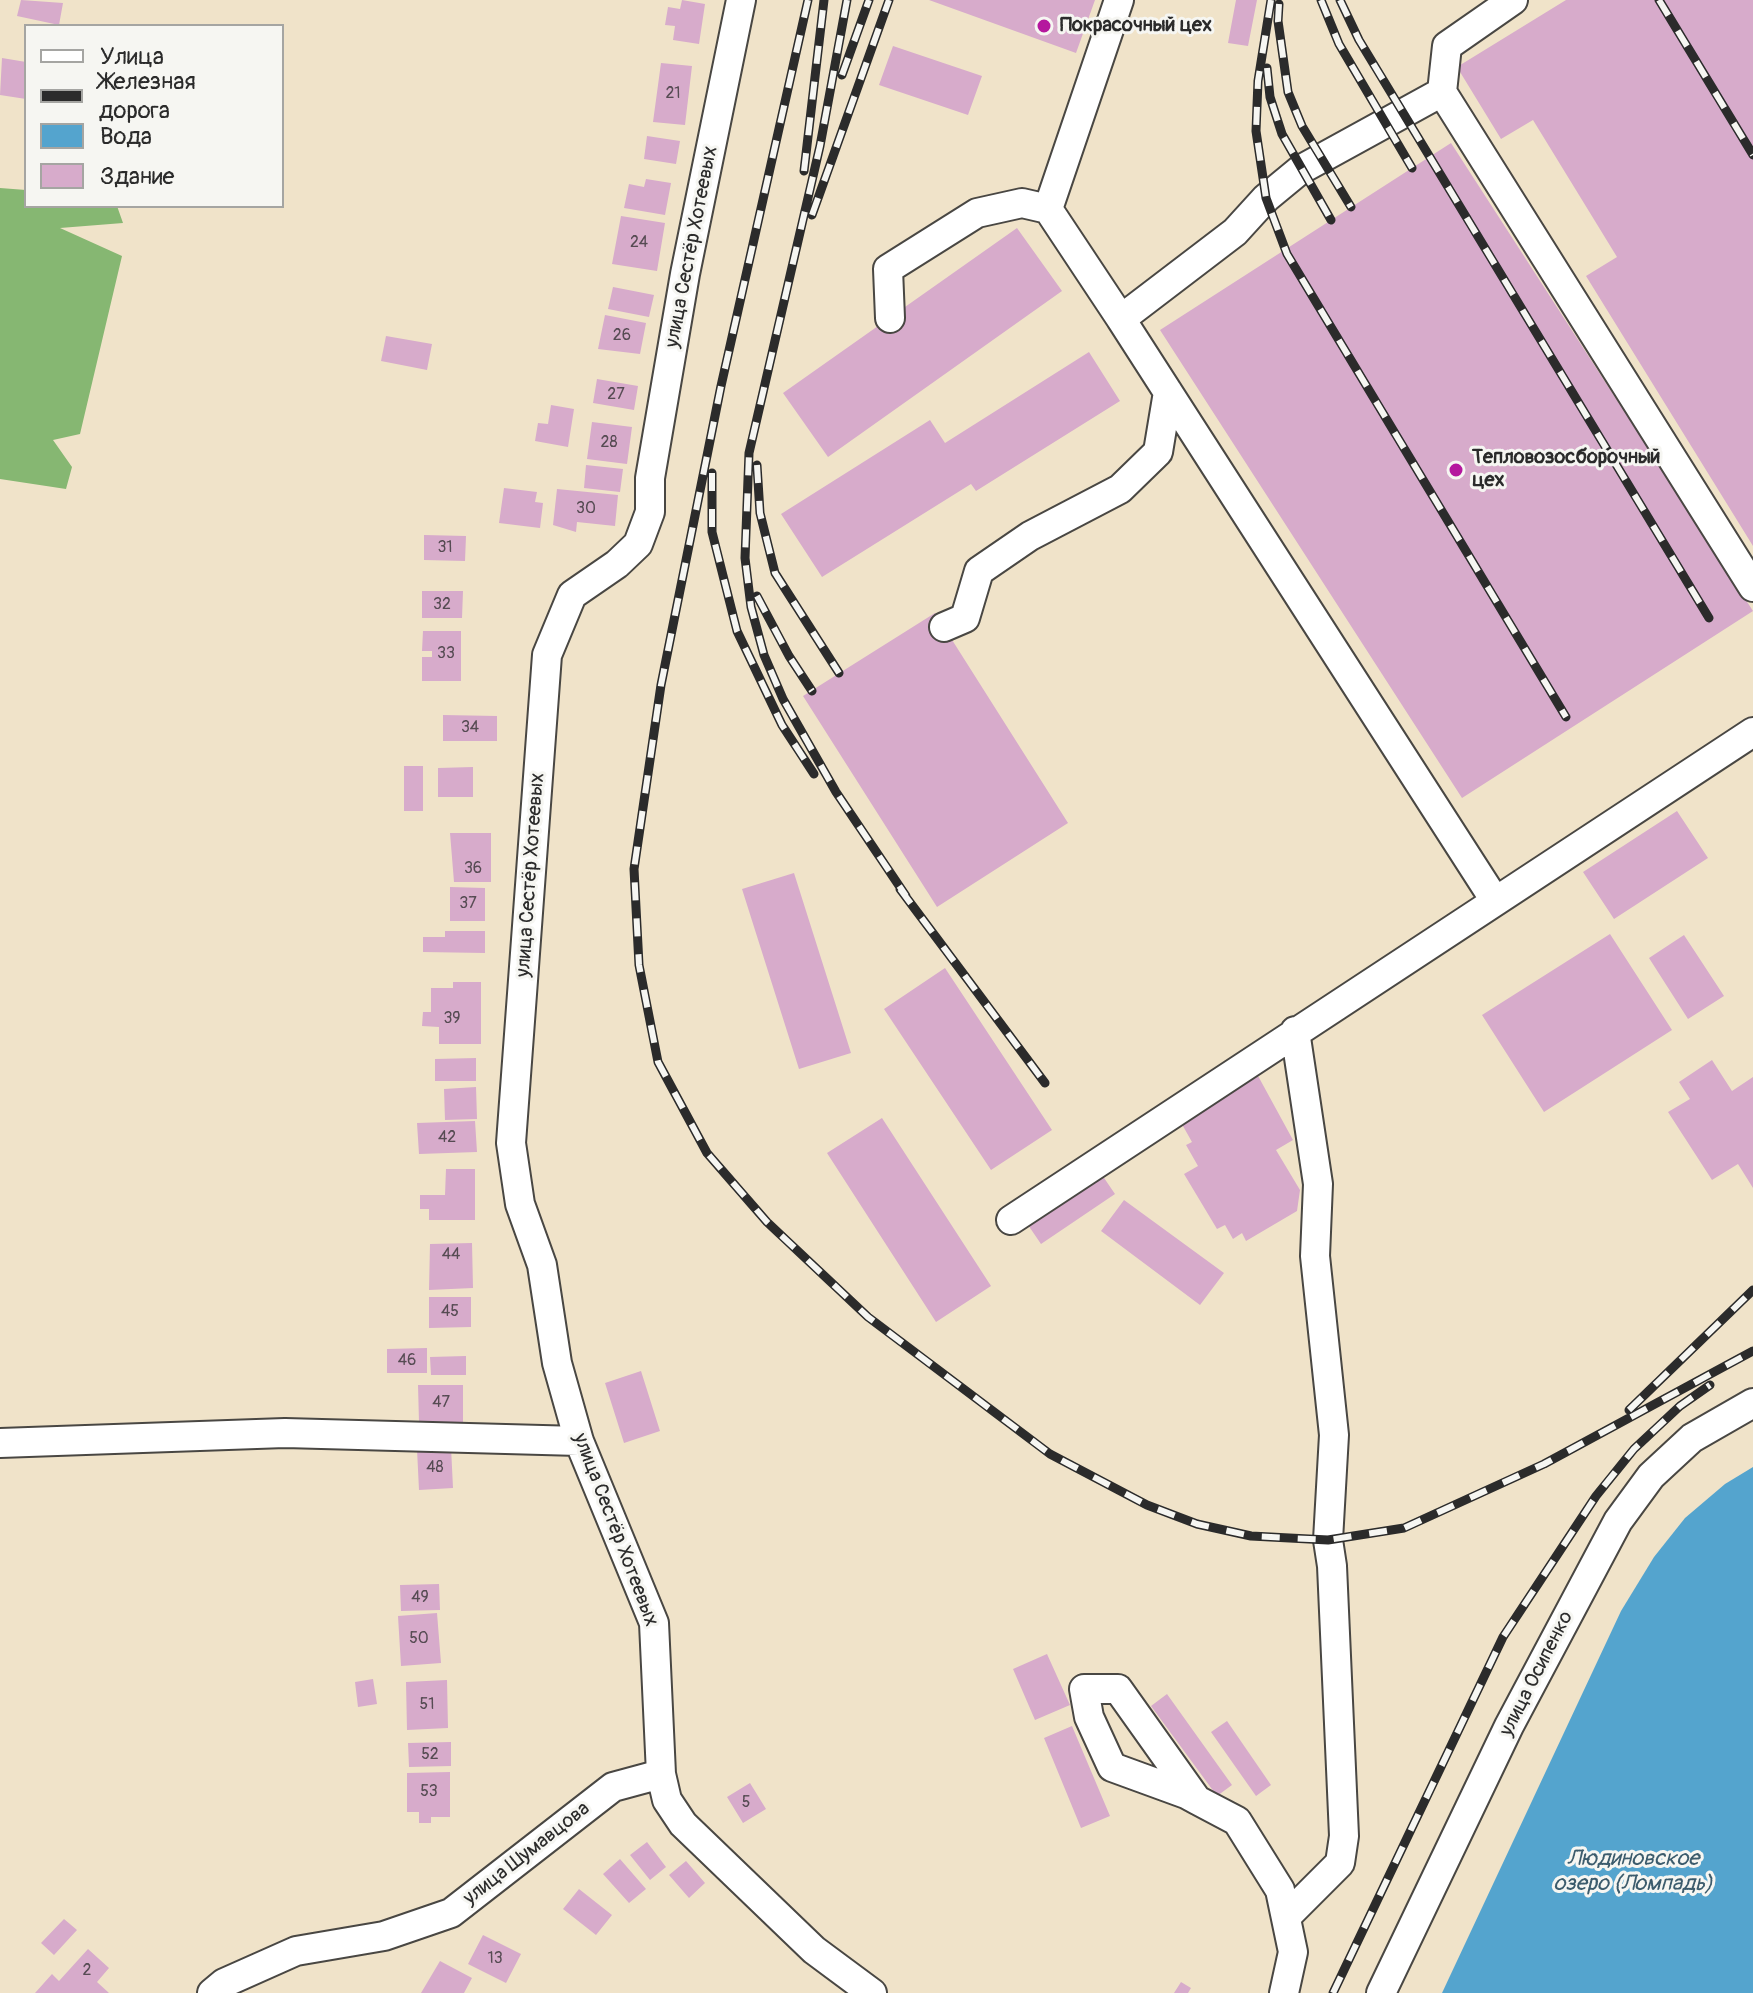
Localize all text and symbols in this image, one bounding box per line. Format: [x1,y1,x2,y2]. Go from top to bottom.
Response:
place label: Покрасочный цех [1060,14,1212,38]
marker: Покрасочный цех [1035,17,1053,35]
legend [24,24,284,208]
text: Улица [100,42,164,71]
text: Железная дорога [99,67,196,125]
house number: 21 [665,84,681,104]
text: Вода [100,122,152,151]
street label: улица Сестёр Хотеевых [661,144,723,350]
text: Здание [100,162,174,191]
house number: 24 [630,233,648,253]
house number: 26 [613,326,631,346]
house number: 27 [607,385,625,405]
house number: 28 [600,433,618,453]
place label: Тепловозосборочный цех [1472,446,1660,493]
marker: Тепловозосборочный цех [1447,461,1465,479]
house number: 30 [576,499,596,519]
house number: 31 [437,538,453,558]
house number: 32 [433,595,451,615]
house number: 33 [437,644,455,664]
house number: 34 [461,718,479,738]
street label: улица Сестёр Хотеевых [512,772,550,978]
house number: 36 [464,859,482,879]
house number: 37 [459,894,477,914]
house number: 39 [443,1009,461,1029]
house number: 42 [438,1128,456,1148]
house number: 44 [442,1245,460,1265]
house number: 45 [441,1302,459,1322]
house number: 46 [398,1351,416,1371]
house number: 47 [432,1393,450,1413]
street label: улица Сестёр Хотеевых [567,1430,663,1630]
house number: 48 [426,1458,444,1478]
house number: 49 [411,1588,429,1608]
street label: улица Осипенко [1495,1608,1579,1740]
house number: 50 [409,1629,429,1649]
house number: 51 [420,1695,434,1715]
house number: 52 [421,1745,439,1765]
house number: 53 [420,1782,438,1802]
house number: 5 [742,1793,750,1813]
street label: улица Шумавцова [459,1797,595,1911]
water label: Людиновское озеро (Ломпадь) [1553,1846,1713,1898]
house number: 13 [487,1949,503,1969]
house number: 2 [83,1961,91,1981]

